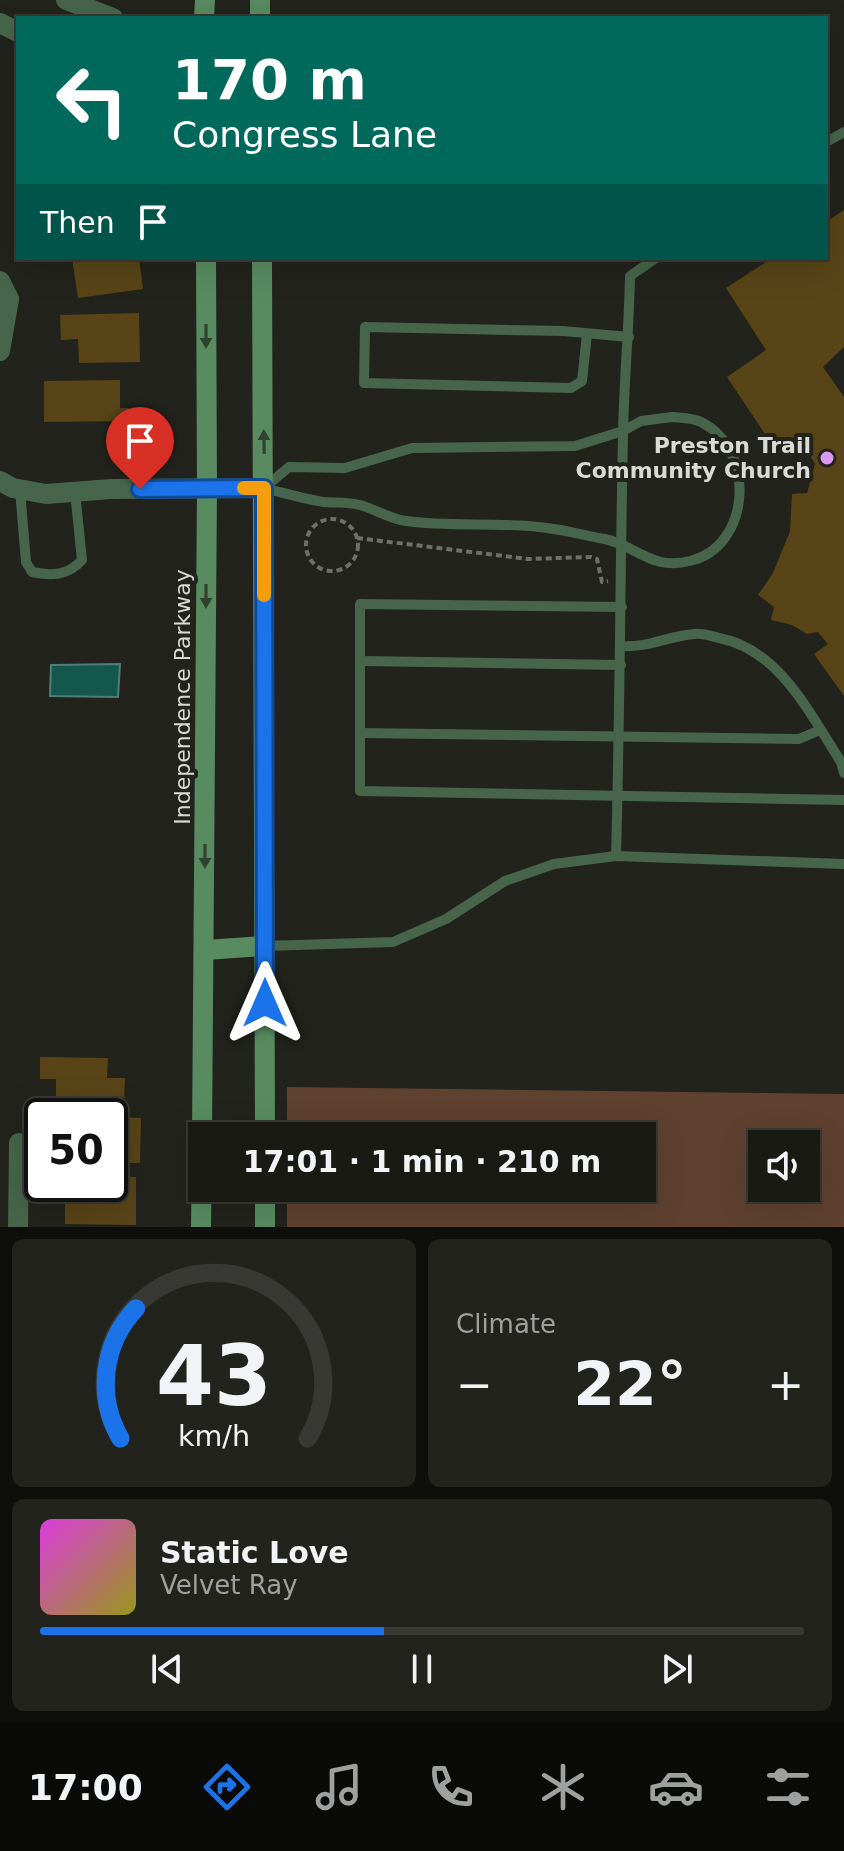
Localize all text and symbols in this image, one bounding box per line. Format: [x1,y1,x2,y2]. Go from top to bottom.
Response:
text: 170 m [172,47,367,112]
icon: left [40,48,144,152]
text: Congress Lane [172,114,437,155]
icon: arrive [131,200,175,244]
text: Then [40,205,115,240]
one-way arrow [200,324,212,349]
pin [106,407,174,489]
icon: arrive [118,419,162,463]
one-way arrow [258,429,270,454]
place label: Preston Trail Community Church [575,433,811,483]
marker: Preston Trail Community Church [818,449,836,467]
street label: Independence Parkway [170,569,195,825]
one-way arrow [200,584,213,609]
one-way arrow [199,844,211,869]
position arrow [223,961,307,1045]
speed limit sign: 50 [24,1098,128,1202]
map controls [748,1130,820,1202]
button: sound [748,1130,820,1202]
text: 17:01 · 1 min · 210 m [243,1144,601,1179]
text: Climate [456,1309,556,1339]
text: 43 [156,1328,272,1425]
text: 22° [573,1349,687,1419]
text: − [456,1359,493,1410]
text: + [767,1359,804,1410]
text: km/h [178,1419,250,1453]
text: Static Love [160,1535,349,1570]
text: Velvet Ray [160,1570,298,1600]
icon: previous [145,1647,189,1691]
icon: pause [400,1647,444,1691]
icon: next [655,1647,699,1691]
icon: directions [199,1759,255,1815]
icon: music [311,1759,367,1815]
icon: phone [423,1759,479,1815]
icon: climate [535,1759,591,1815]
icon: car [648,1759,704,1815]
icon: filters [760,1759,816,1815]
text: 17:00 [28,1767,143,1808]

